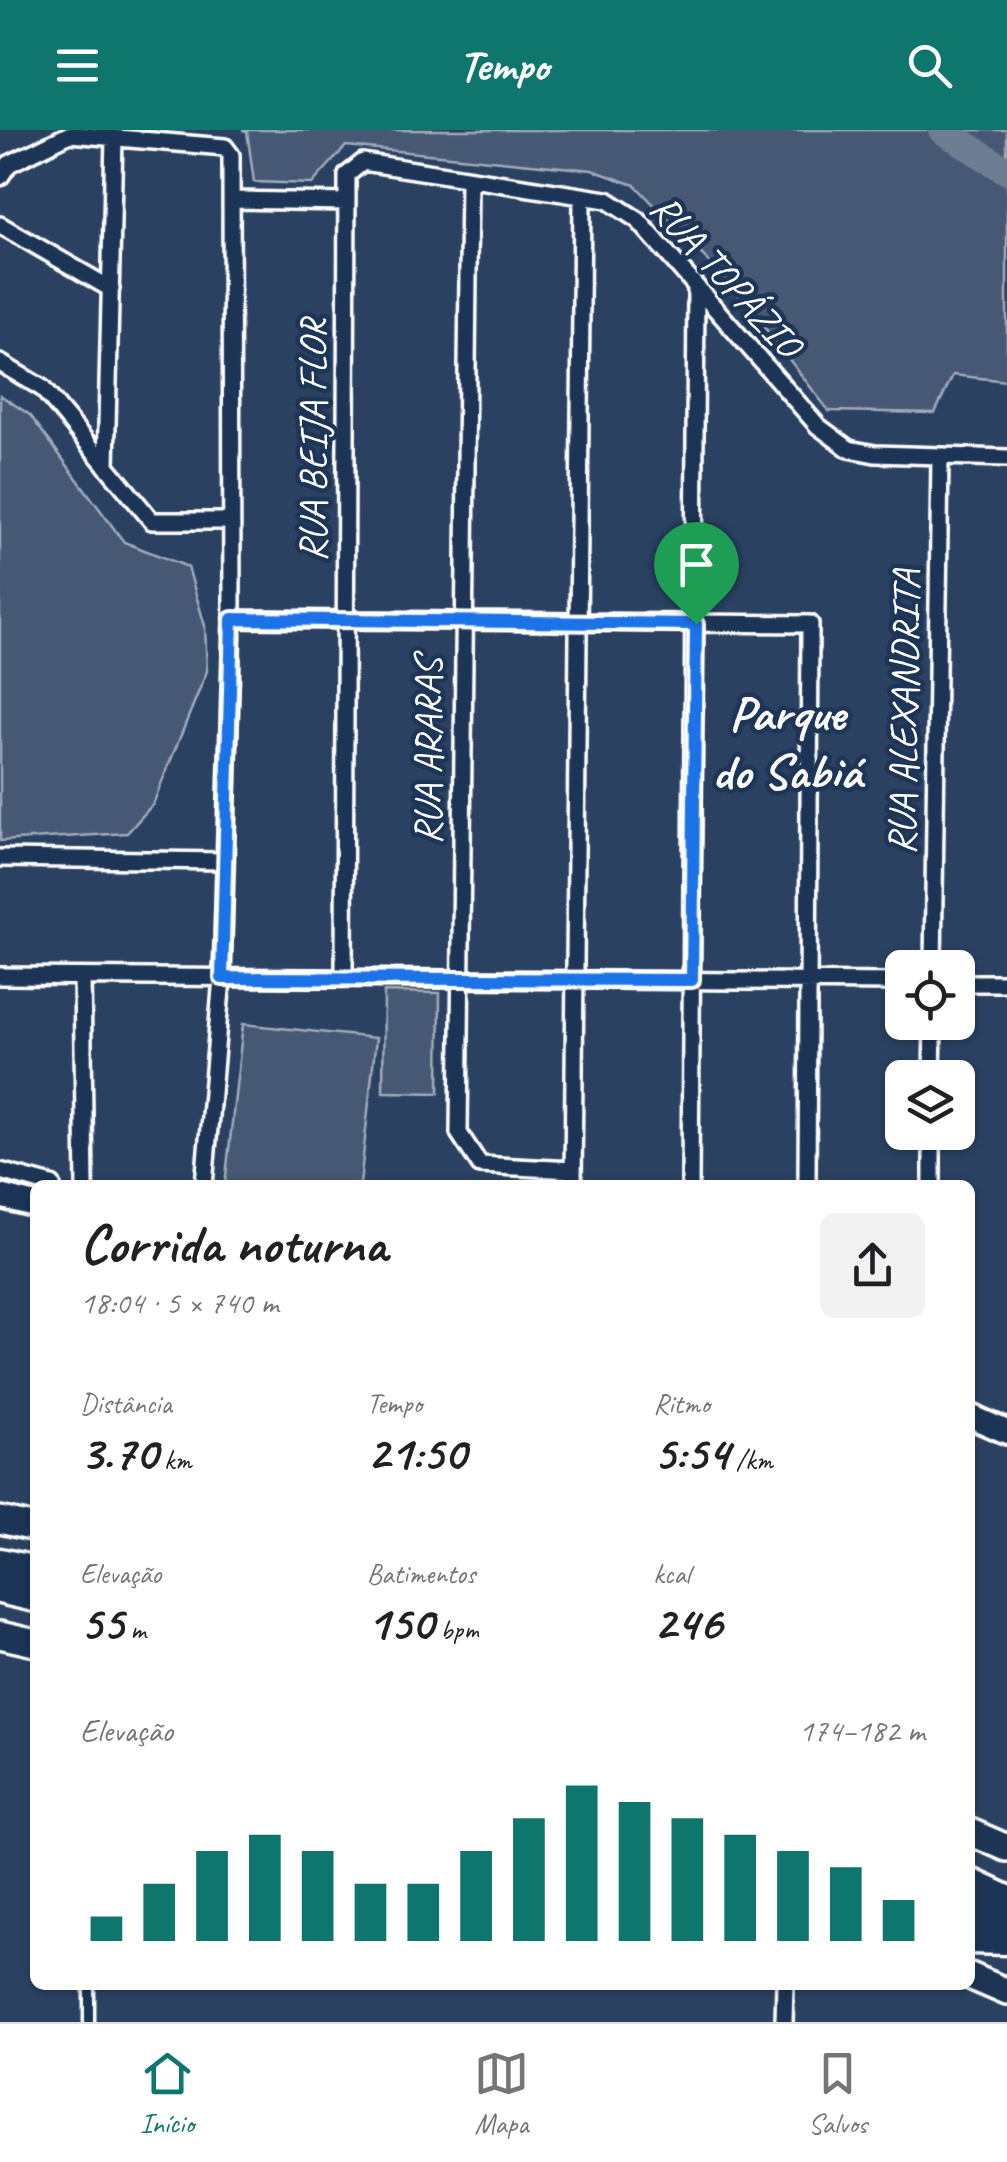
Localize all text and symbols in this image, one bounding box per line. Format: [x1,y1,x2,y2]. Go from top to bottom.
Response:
text: Tempo [458,37,549,94]
icon: menu [50,38,105,93]
icon: search [902,38,957,93]
street label: RUA TOPÁZIO [640,184,815,371]
street label: RUA BEIJA FLOR [288,315,338,562]
pin [654,522,739,625]
icon: arrive [669,537,724,592]
street label: RUA ALEXANDRITA [877,567,932,855]
street label: RUA ARARAS [403,650,453,844]
district label: Parque do Sabiá [712,682,867,803]
map controls [885,950,975,1150]
button: locate [885,950,975,1040]
button: layers [885,1060,975,1150]
text: Corrida noturna [80,1209,387,1279]
button: share [820,1213,925,1318]
text: 18:04 · 5 × 740 m [80,1282,278,1323]
text: Distância [80,1386,172,1421]
text: Tempo [367,1386,422,1421]
text: Ritmo [653,1386,710,1421]
text: 3.70 [80,1421,157,1484]
text: 21:50 [367,1421,466,1484]
text: 5:54 [653,1421,729,1484]
text: km [157,1442,191,1477]
text: /km [729,1442,773,1477]
text: Elevação [80,1556,161,1591]
text: Batimentos [367,1556,476,1591]
text: kcal [653,1556,690,1591]
text: 55 [80,1591,123,1654]
text: 150 [367,1591,433,1654]
text: 246 [653,1591,722,1654]
text: m [123,1612,146,1647]
text: bpm [433,1612,479,1647]
text: Elevação [80,1710,173,1751]
text: 174–182 m [799,1710,925,1751]
tab: Início [140,2046,195,2141]
tab: Mapa [474,2046,529,2141]
tab: Salvos [808,2046,867,2141]

